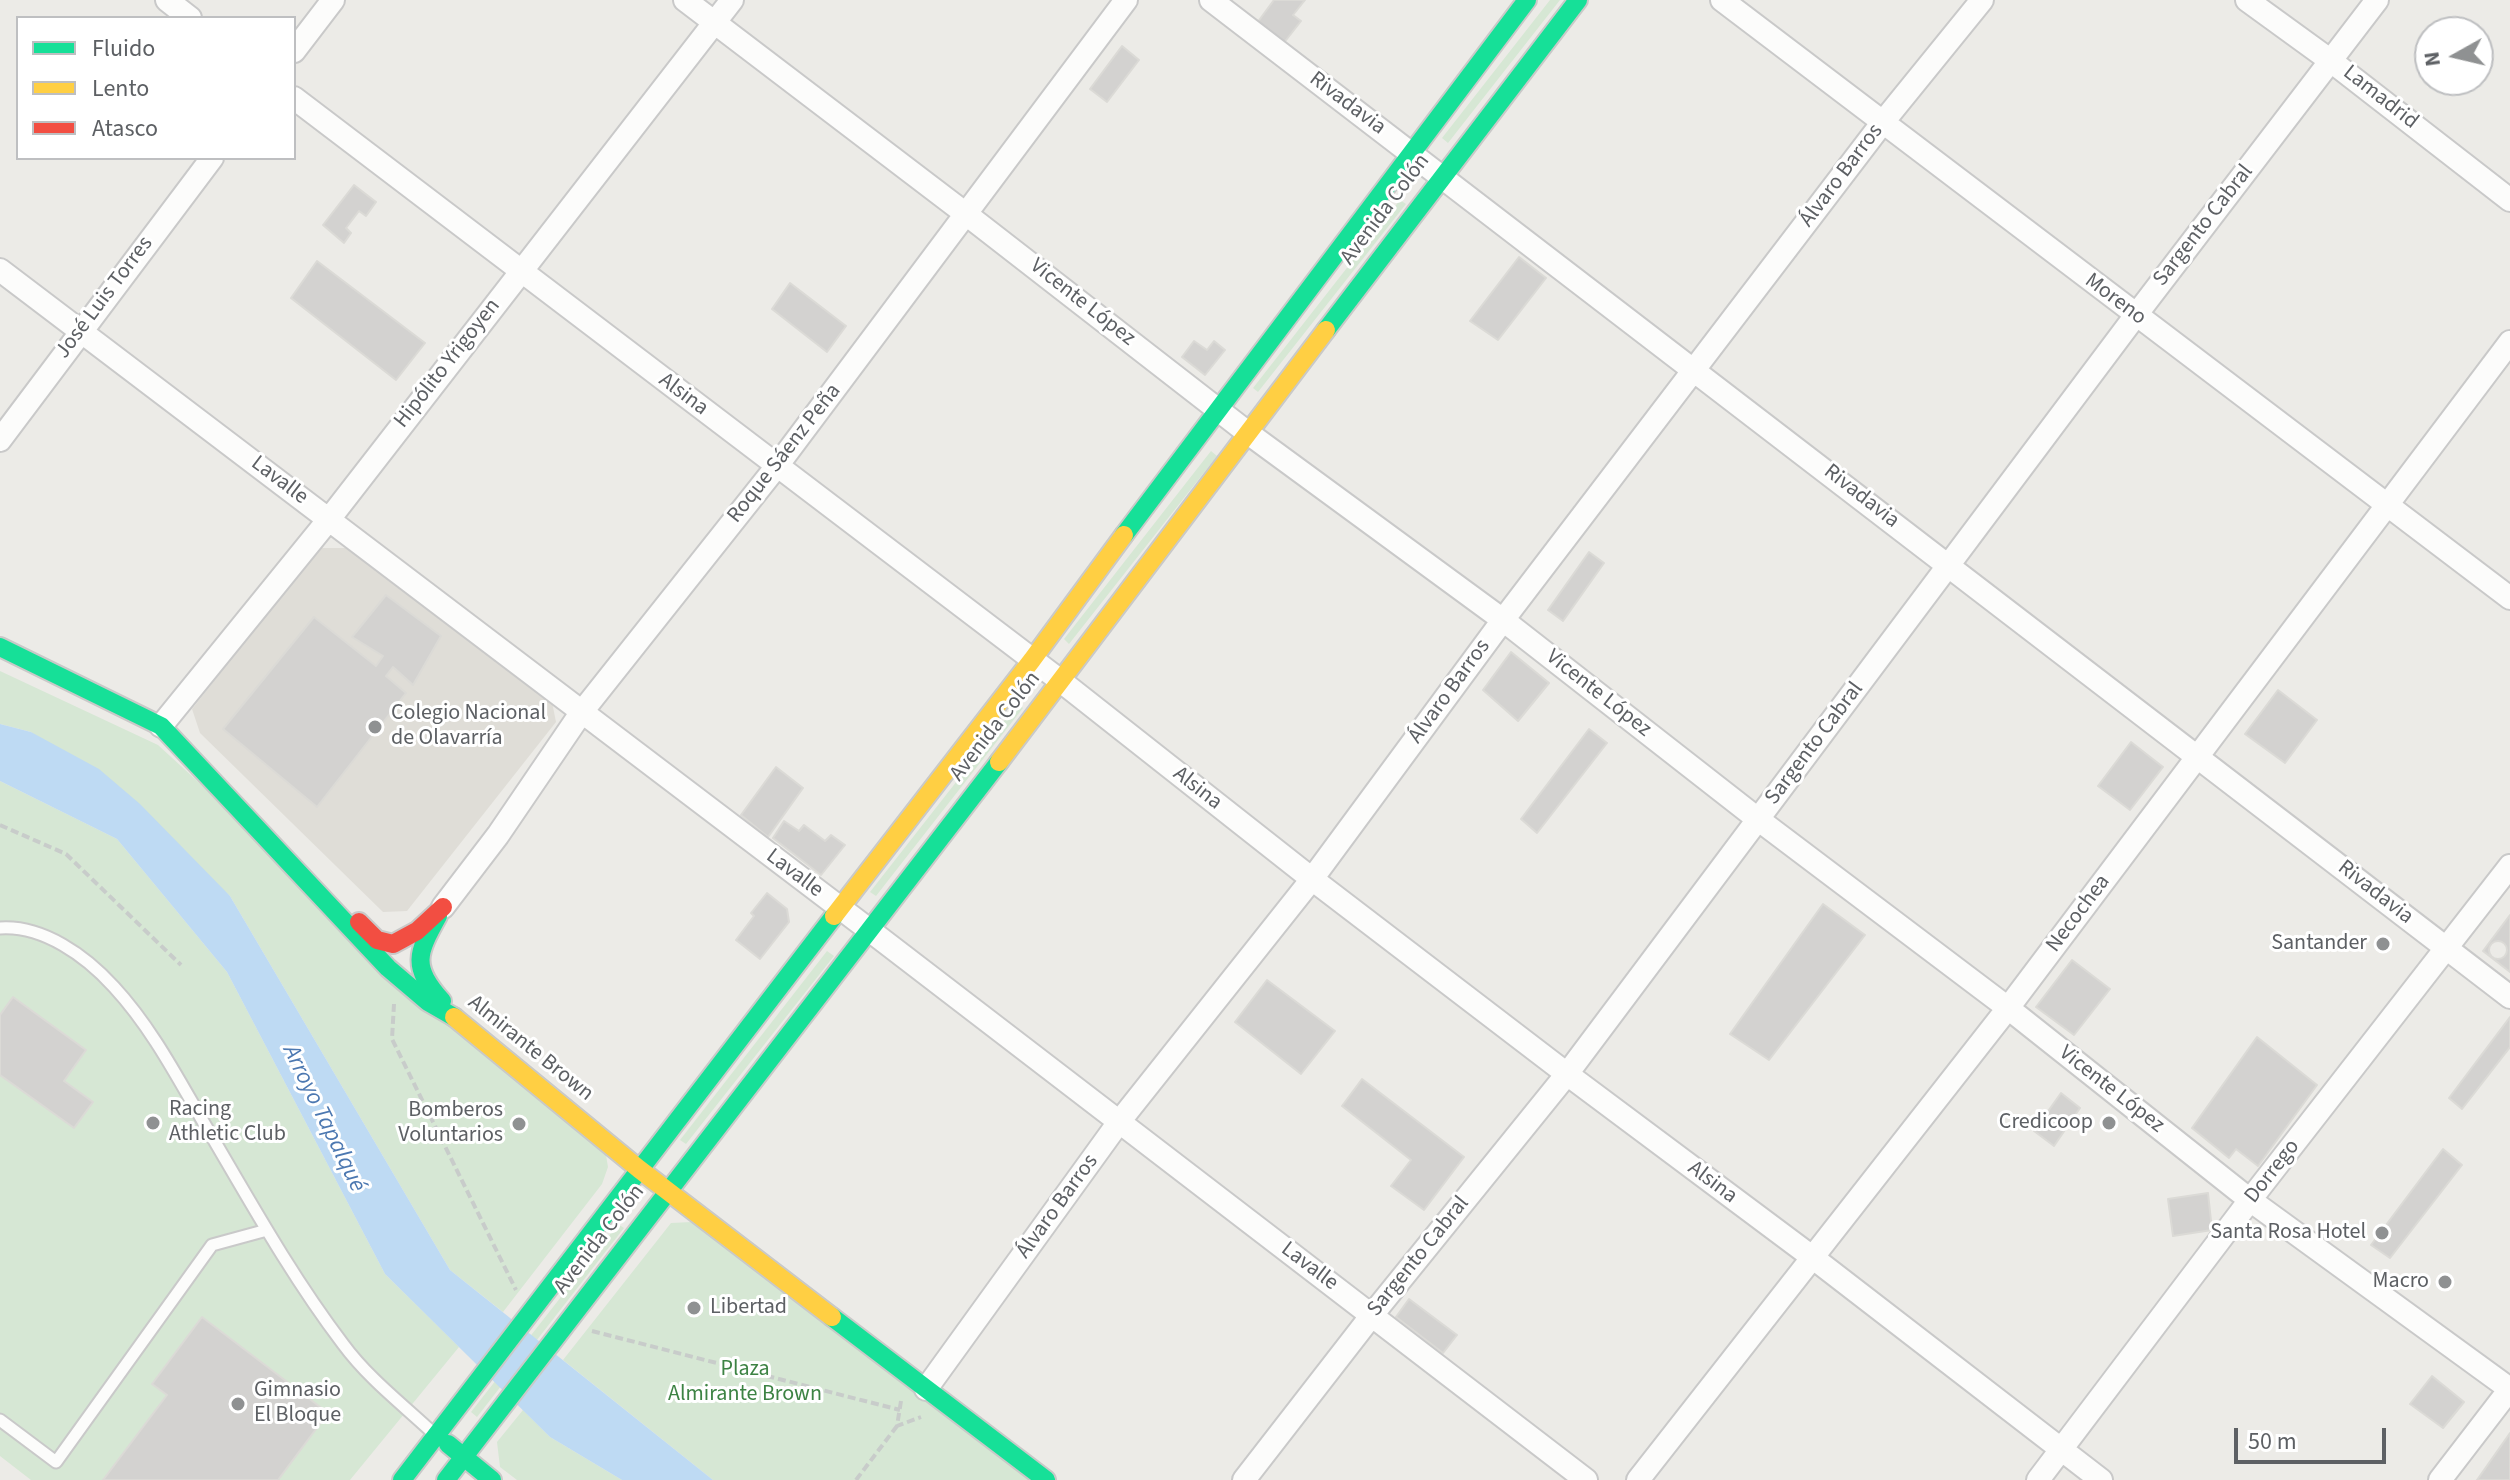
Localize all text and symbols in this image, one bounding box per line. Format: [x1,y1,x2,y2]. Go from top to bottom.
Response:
legend [16,16,296,160]
north arrow [2414,16,2494,96]
text: Fluido [92,31,155,66]
text: N [2415,50,2449,69]
street label: Lamadrid [2337,60,2423,136]
street label: Rivadavia [1304,67,1390,141]
text: Lento [92,71,149,106]
text: Atasco [92,111,158,146]
street label: Álvaro Barros [1795,119,1889,233]
street label: Avenida Colón [1336,149,1436,271]
street label: Sargento Cabral [2148,160,2260,292]
street label: José Luis Torres [51,232,159,364]
street label: Vicente López [1024,254,1140,352]
street label: Moreno [2079,268,2151,332]
street label: Hipólito Yrigoyen [389,294,507,434]
street label: Alsina [653,368,713,422]
street label: Roque Sáenz Peña [723,379,847,529]
street label: Lavalle [245,451,313,511]
street label: Rivadavia [1818,459,1904,535]
street label: Álvaro Barros [1403,635,1497,749]
street label: Vicente López [1540,645,1656,743]
street label: Avenida Colón [945,667,1047,787]
street label: Sargento Cabral [1760,677,1870,811]
place label: Colegio Nacional de Olavarría [391,701,546,752]
marker: Colegio Nacional de Olavarría [366,718,384,736]
street label: Alsina [1167,762,1227,816]
street label: Lavalle [760,844,828,904]
street label: Rivadavia [2332,855,2418,931]
street label: Necochea [2041,870,2117,958]
place label: Santander [2271,931,2367,957]
marker: Santander [2374,935,2392,953]
street label: Almirante Brown [462,990,598,1108]
water label: Arroyo Tapalqué [275,1041,371,1197]
street label: Vicente López [2053,1041,2169,1139]
place label: Racing Athletic Club [169,1097,286,1148]
place label: Bomberos Voluntarios [398,1098,503,1150]
place label: Credicoop [1999,1110,2093,1136]
marker: Racing Athletic Club [144,1114,162,1132]
marker: Credicoop [2100,1114,2118,1132]
marker: Bomberos Voluntarios [510,1115,528,1133]
street label: Dorrego [2240,1135,2306,1209]
street label: Álvaro Barros [1011,1150,1105,1264]
street label: Alsina [1682,1156,1742,1210]
street label: Avenida Colón [549,1180,651,1300]
street label: Sargento Cabral [1362,1192,1476,1322]
place label: Santa Rosa Hotel [2210,1220,2366,1246]
marker: Santa Rosa Hotel [2373,1224,2391,1242]
street label: Lavalle [1275,1237,1343,1297]
place label: Macro [2373,1269,2429,1295]
marker: Macro [2436,1273,2454,1291]
place label: Libertad [710,1295,787,1321]
marker: Libertad [685,1299,703,1317]
park label: Plaza Almirante Brown [668,1357,822,1408]
place label: Gimnasio El Bloque [254,1378,341,1430]
marker: Gimnasio El Bloque [229,1395,247,1413]
scale bar [2238,1412,2390,1462]
text: 50 m [2248,1424,2297,1459]

